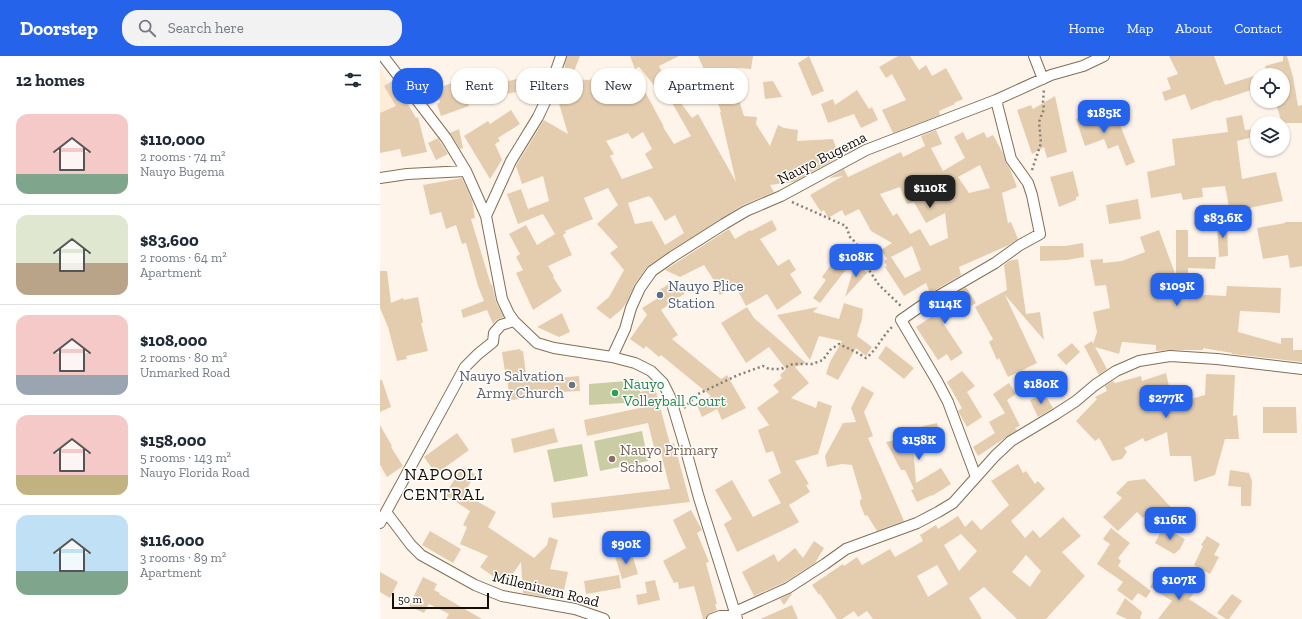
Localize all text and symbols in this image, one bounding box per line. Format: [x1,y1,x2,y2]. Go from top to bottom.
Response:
search box [122,10,402,46]
text: Doorstep [20,17,98,40]
icon: search [136,17,158,39]
text: Search here [168,19,244,37]
text: Home [1069,20,1105,37]
text: Map [1127,20,1153,37]
text: About [1175,20,1212,37]
text: Contact [1234,20,1282,37]
chip: Buy [392,68,443,104]
chip: Rent [451,68,508,104]
chip: Filters [516,68,583,104]
chip: New [591,68,646,104]
chip: Apartment [654,68,748,104]
map controls [1250,68,1290,156]
button: locate [1250,68,1290,108]
icon: filters [342,69,364,91]
text: 12 homes [16,70,85,90]
pin: $185K [1076,100,1132,134]
text: $185K [1087,105,1121,120]
button: layers [1250,116,1290,156]
street label: Nauyo Bugema [774,128,870,188]
text: $110,000 [140,129,205,149]
icon: home [48,130,96,178]
text: 2 rooms · 74 m² [140,149,226,164]
text: Nauyo Bugema [140,164,225,179]
pin: $110K [902,175,958,209]
text: $110K [913,180,947,195]
pin: $83.6K [1190,205,1256,239]
text: $83.6K [1204,210,1242,225]
text: $83,600 [140,230,199,250]
icon: home [48,231,96,279]
pin: $108K [828,244,884,278]
text: $108K [839,249,873,264]
text: 2 rooms · 64 m² [140,250,227,265]
text: Apartment [140,265,202,280]
pin: $109K [1149,273,1205,307]
place label: Nauyo Plice Station [668,277,744,312]
text: $109K [1160,278,1194,293]
marker: Nauyo Plice Station [655,290,665,300]
pin: $114K [917,291,973,325]
text: $114K [928,296,962,311]
text: $108,000 [140,330,207,350]
icon: home [48,331,96,379]
text: 2 rooms · 80 m² [140,350,227,365]
text: Unmarked Road [140,365,230,380]
place label: Nauyo Salvation Army Church [459,367,565,402]
pin: $180K [1013,371,1069,405]
place label: Nauyo Volleyball Court [622,375,727,410]
text: $180K [1024,376,1058,391]
marker: Nauyo Salvation Army Church [567,380,577,390]
pin: $277K [1138,385,1194,419]
marker: Nauyo Volleyball Court [610,388,620,398]
text: $277K [1149,390,1184,405]
pin: $158K [891,427,947,461]
text: $158,000 [140,430,206,450]
icon: home [48,431,96,479]
text: $158K [902,432,936,447]
place label: Nauyo Primary School [620,441,718,476]
text: 5 rooms · 143 m² [140,450,231,465]
marker: Nauyo Primary School [607,454,617,464]
district label: NAPOOLI CENTRAL [403,464,485,504]
text: Nauyo Florida Road [140,465,250,480]
pin: $116K [1142,507,1198,541]
text: $116K [1154,512,1186,527]
text: $116,000 [140,530,204,550]
icon: home [48,531,96,579]
pin: $90K [602,531,650,565]
text: $90K [611,536,641,551]
text: 3 rooms · 89 m² [140,550,226,565]
text: Apartment [140,565,202,580]
street label: Milleniuem Road [491,567,602,611]
pin: $107K [1151,567,1207,601]
text: $107K [1162,572,1196,587]
scale bar [392,591,489,610]
text: 50 m [398,593,422,606]

